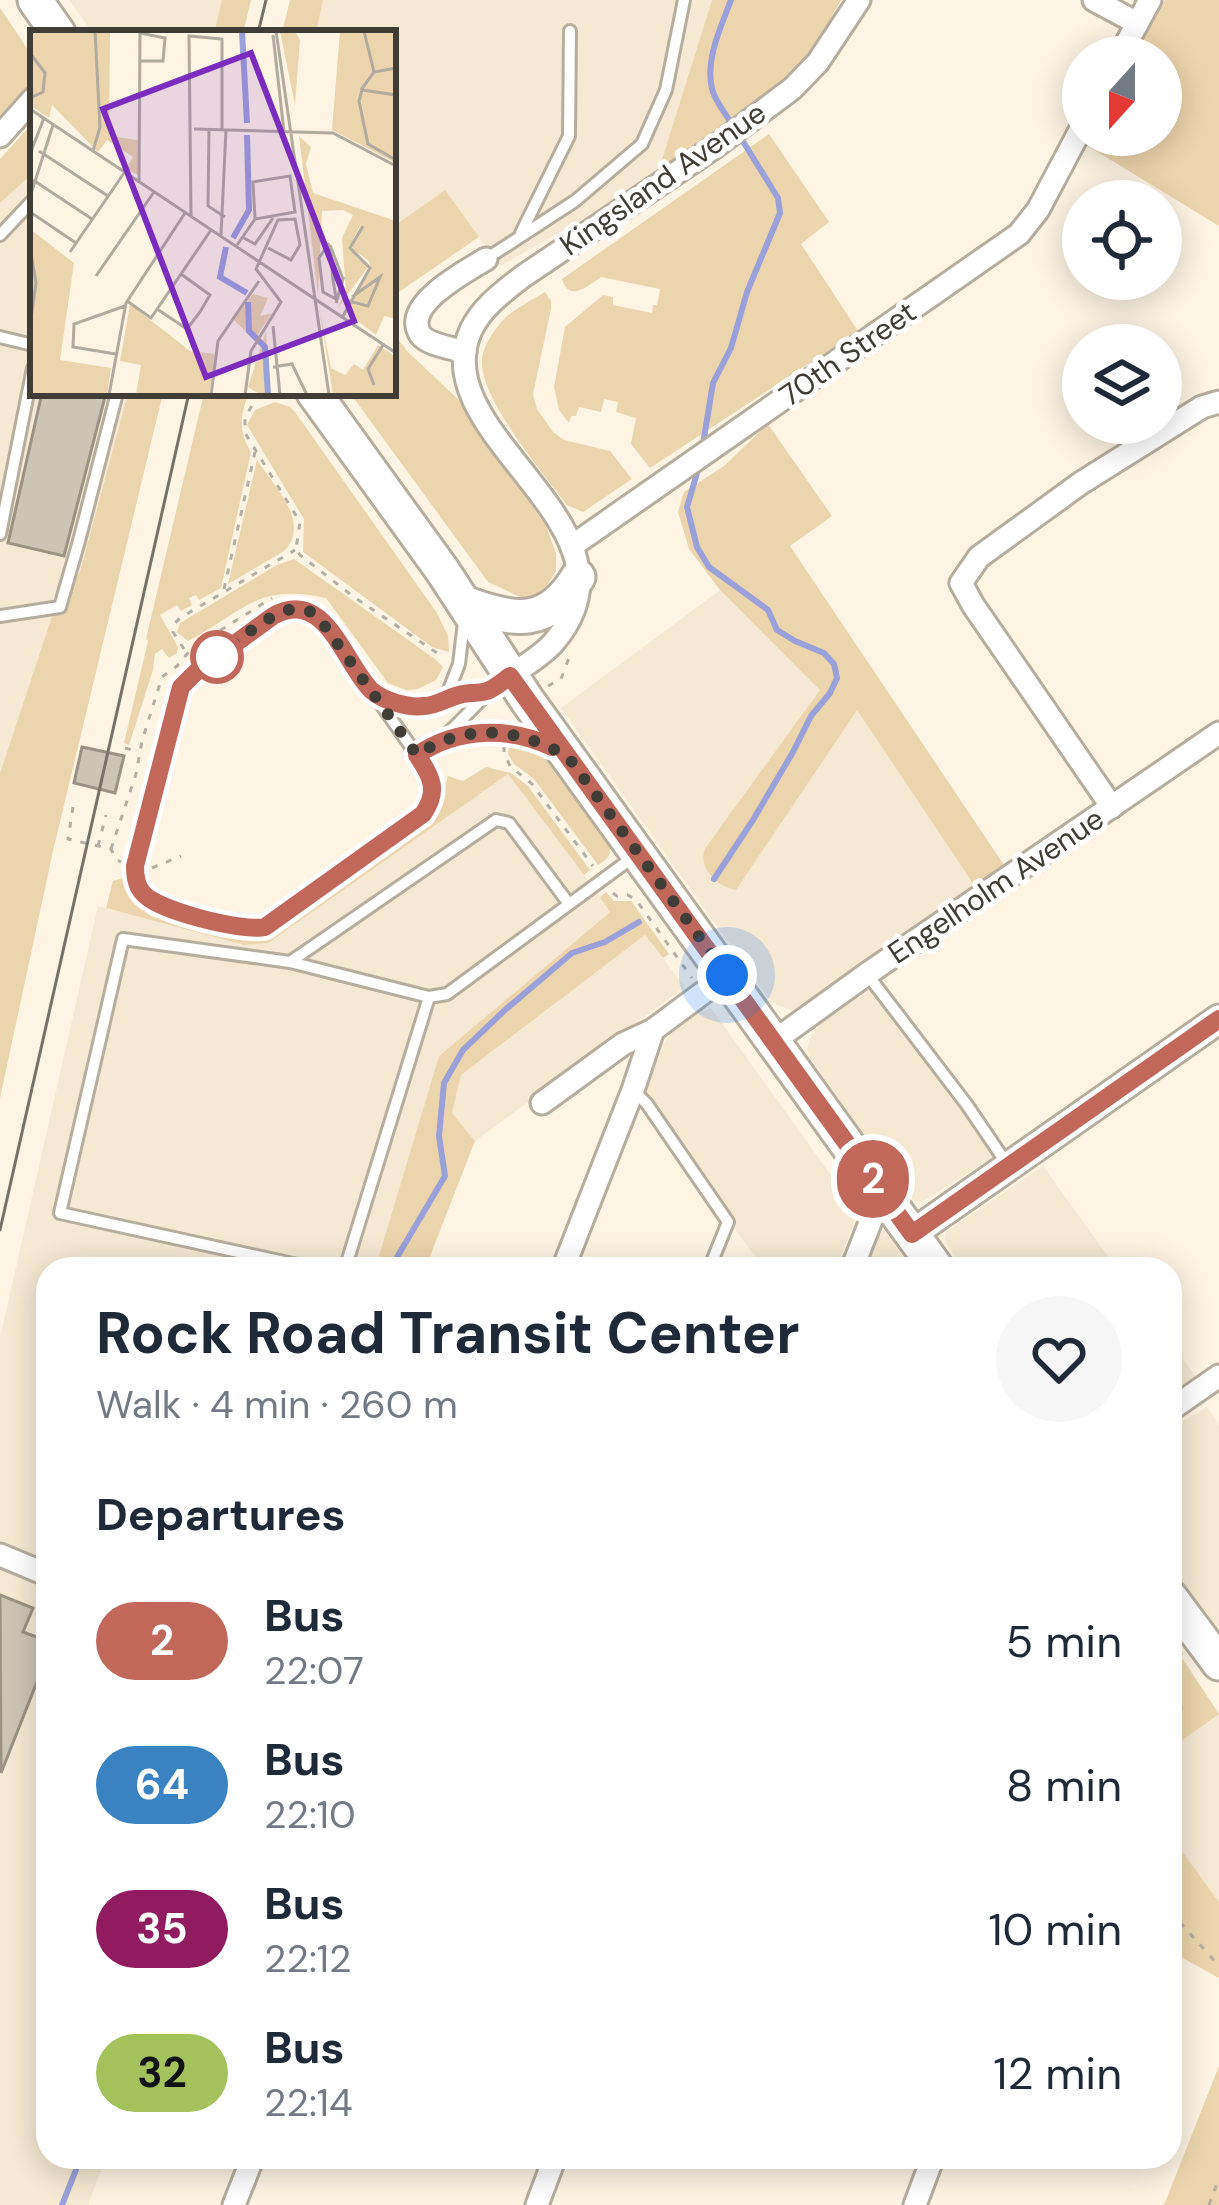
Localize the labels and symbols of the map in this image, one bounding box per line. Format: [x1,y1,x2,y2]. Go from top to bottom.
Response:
inset map [30,30,396,396]
north arrow [1062,36,1182,156]
street label: Kingsland Avenue [552,93,773,264]
street label: 70th Street [772,292,924,415]
unlabelled marker [192,632,242,682]
street label: Engelholm Avenue [880,799,1111,972]
your location [697,945,757,1005]
line badge: 2 [834,1140,912,1218]

